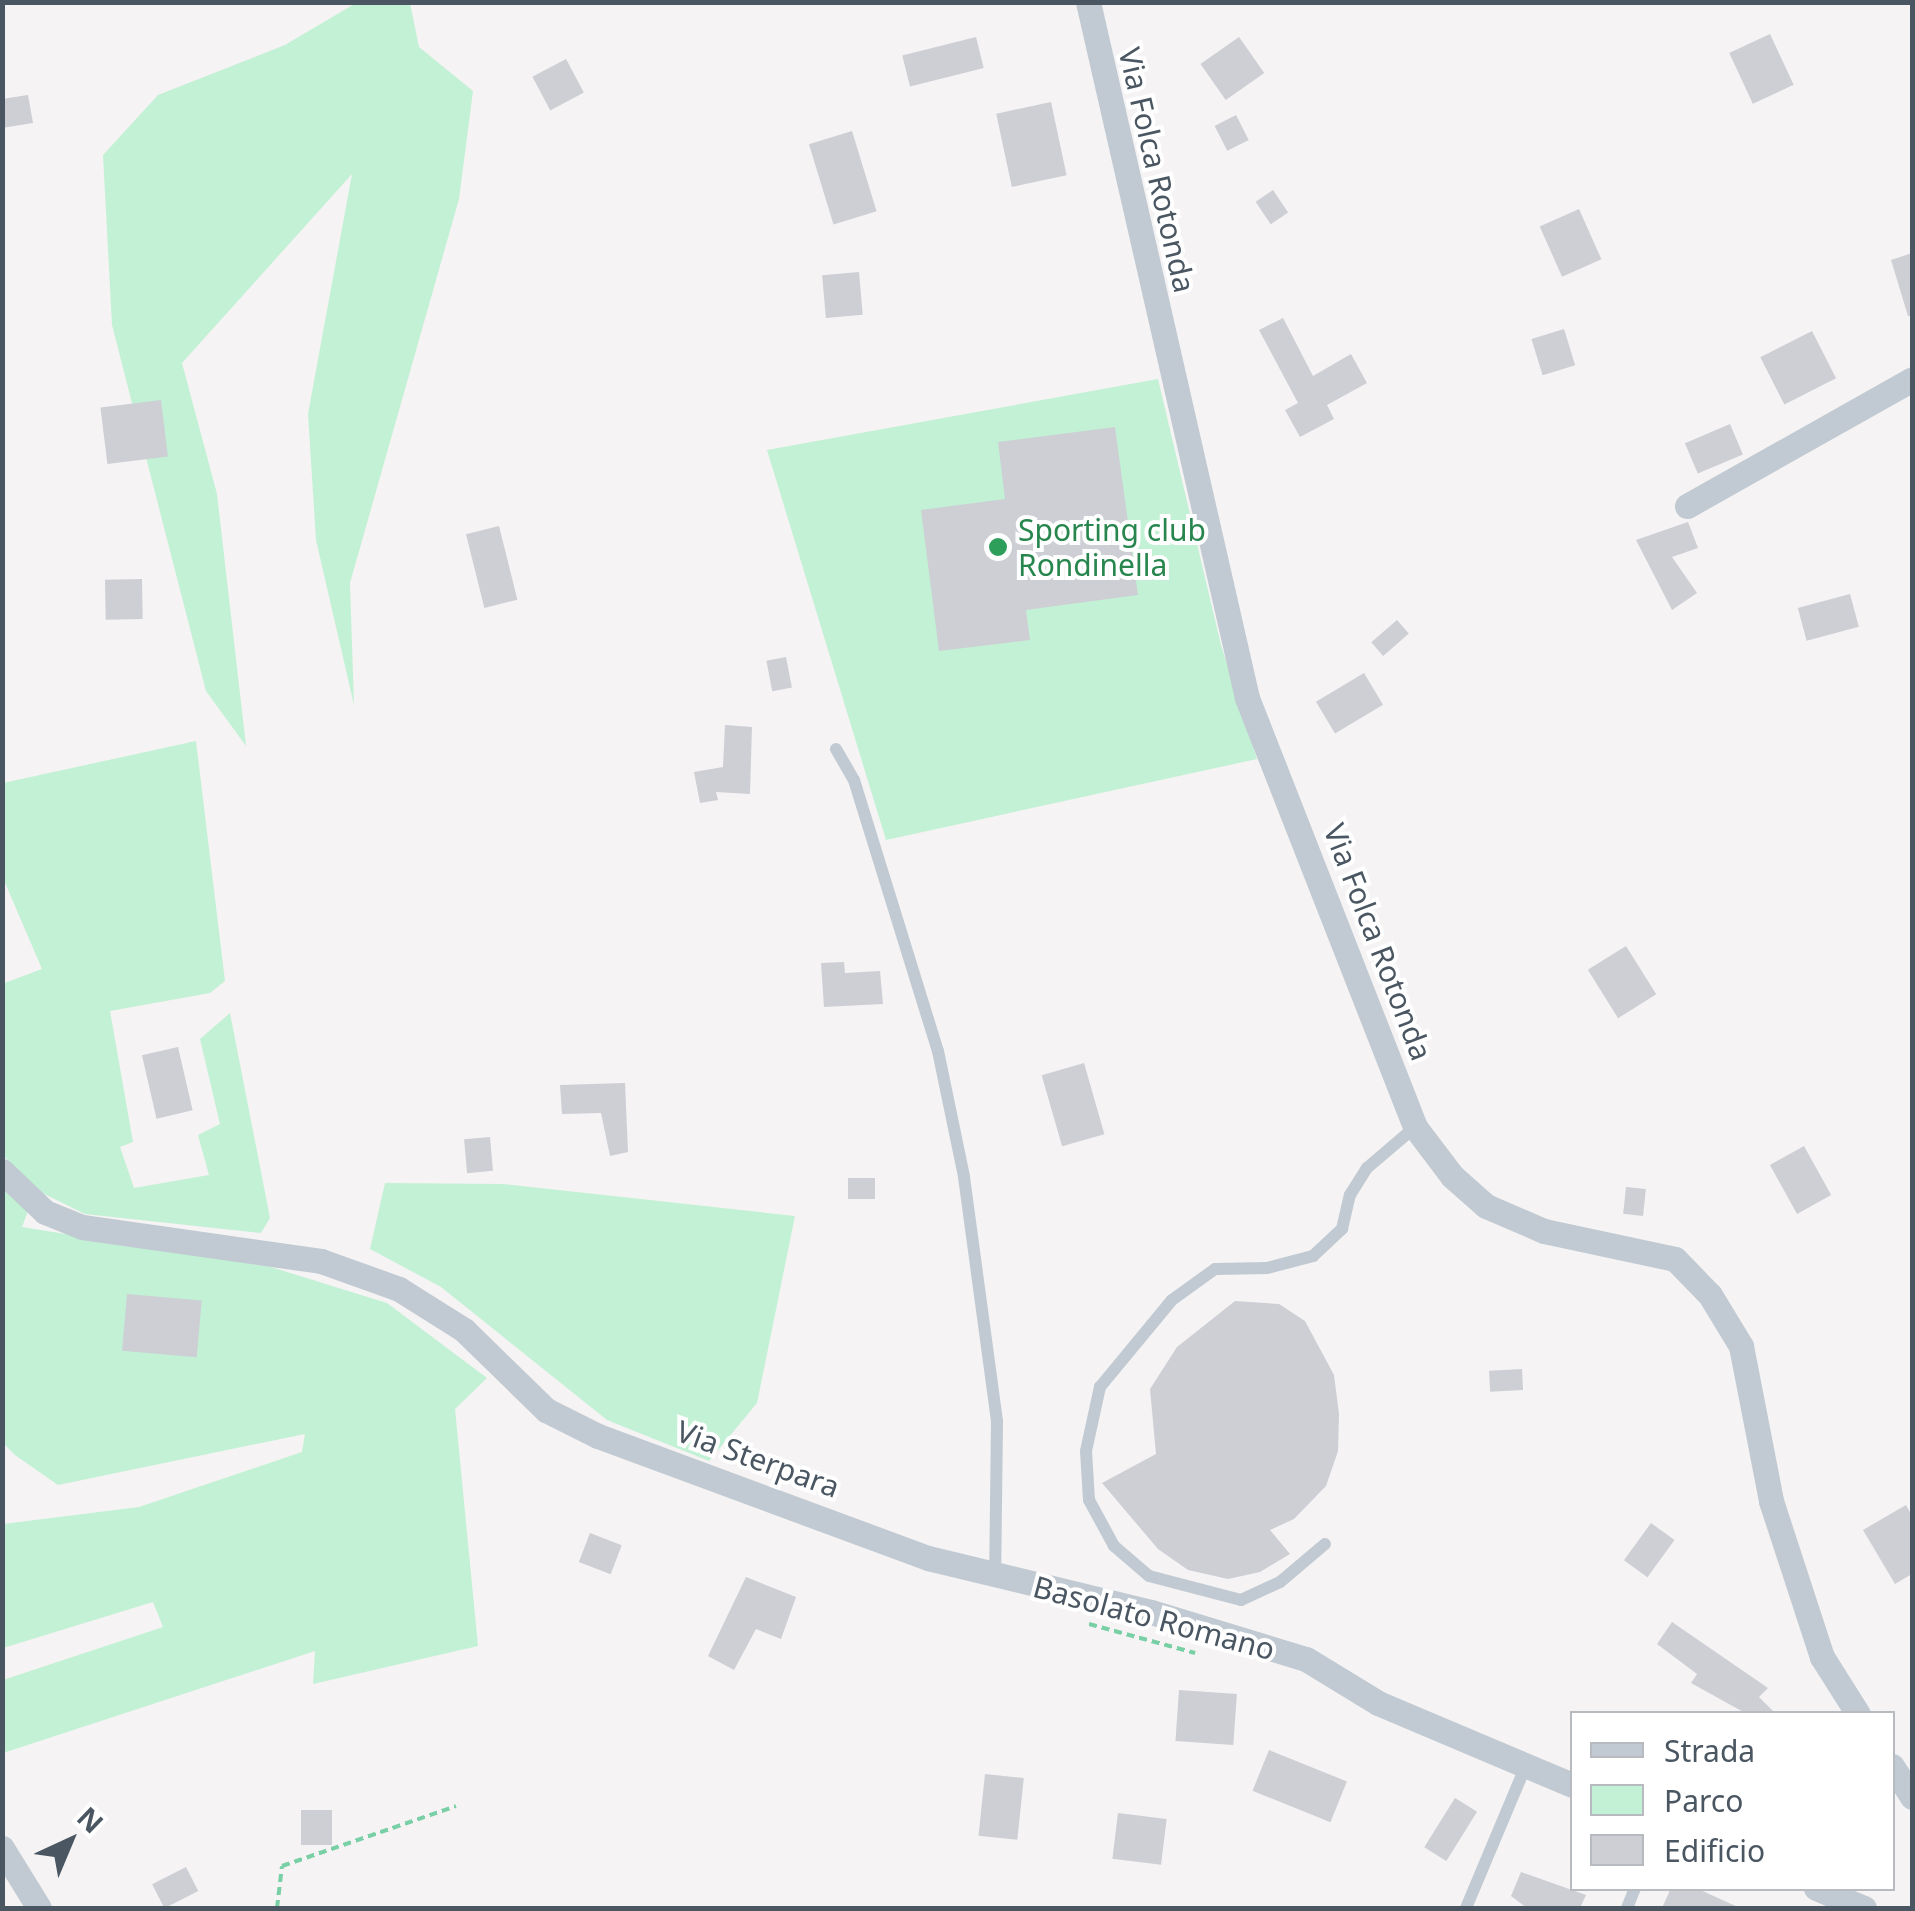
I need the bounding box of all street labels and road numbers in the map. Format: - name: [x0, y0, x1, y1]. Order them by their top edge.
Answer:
- street label: Via Folca Rotonda: [1111, 44, 1203, 296]
- street label: Via Folca Rotonda: [1316, 819, 1440, 1065]
- street label: Via Sterpara: [672, 1413, 844, 1505]
- street label: Basolato Romano: [1029, 1568, 1279, 1668]

